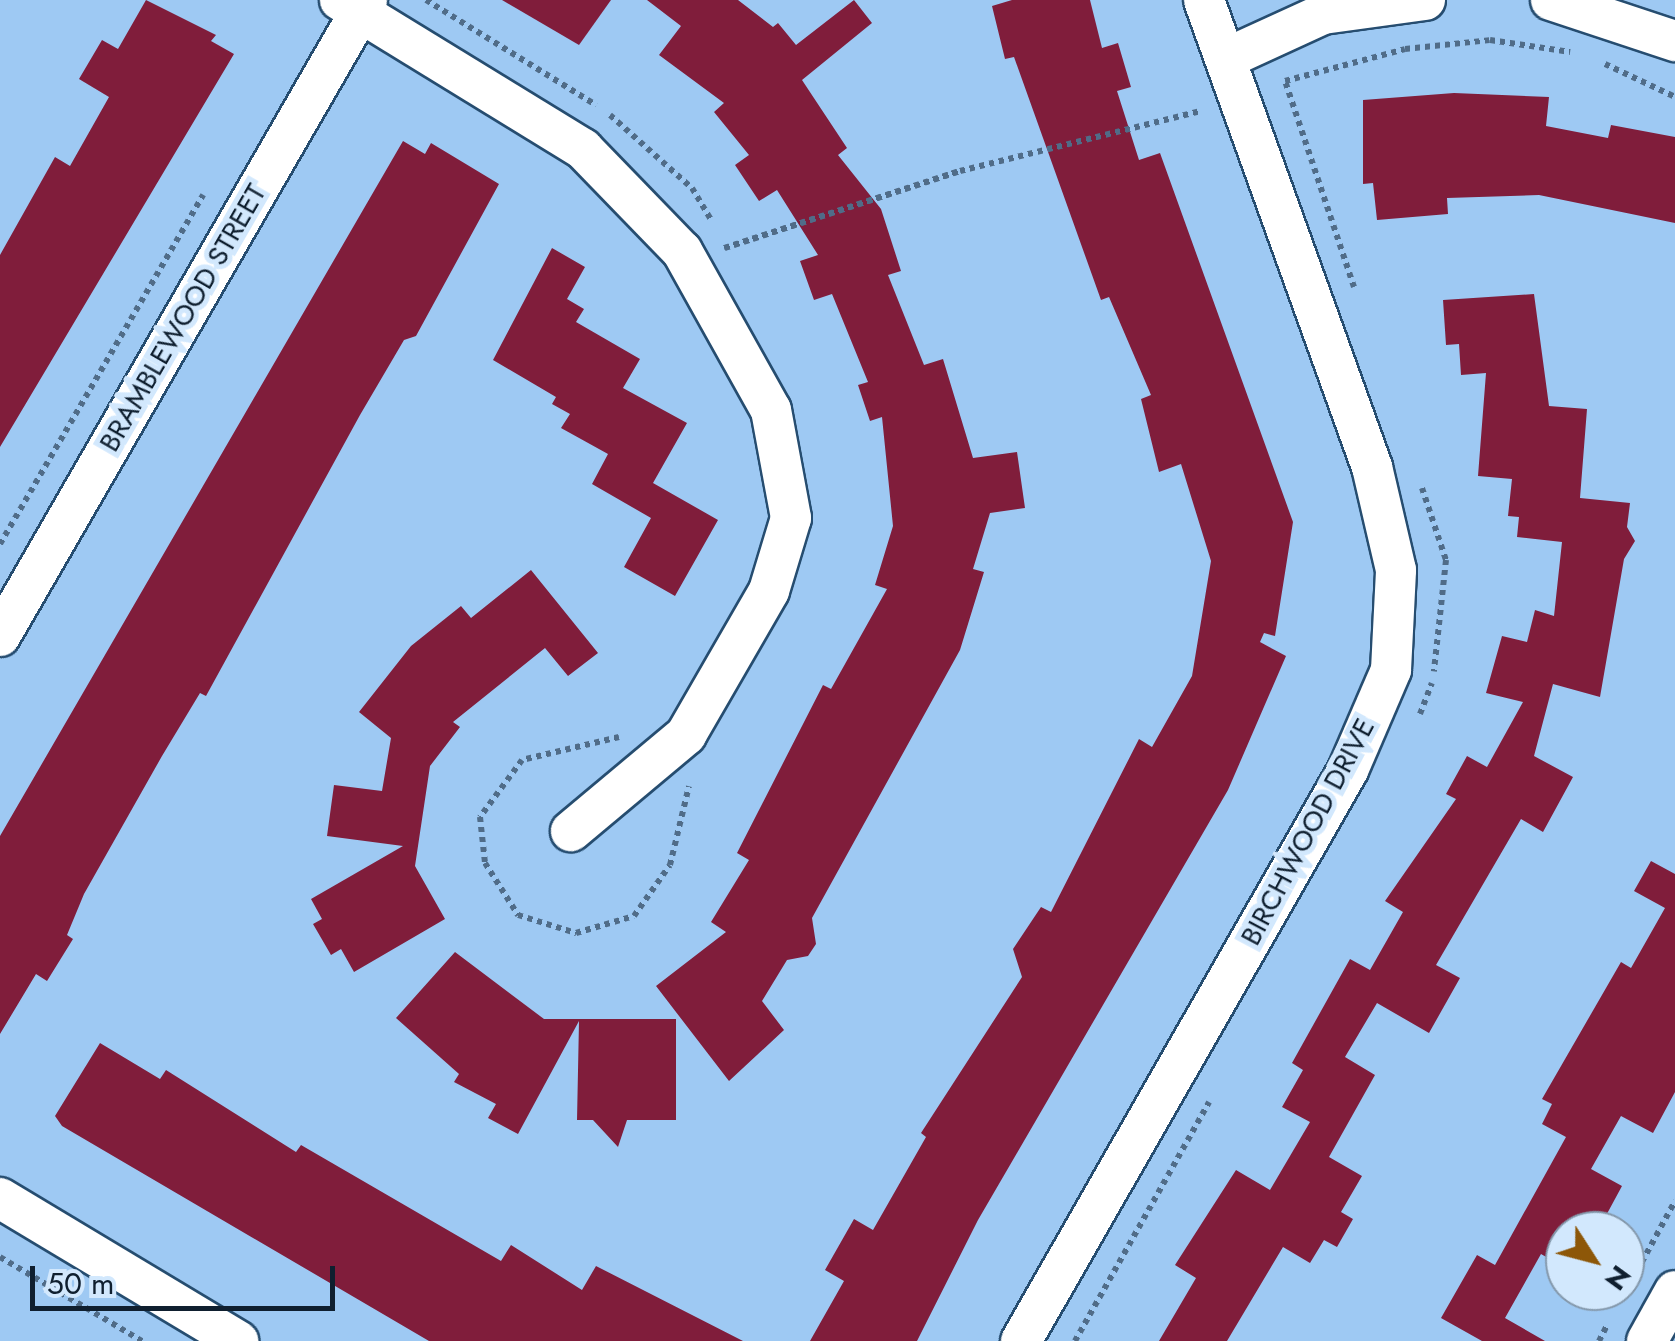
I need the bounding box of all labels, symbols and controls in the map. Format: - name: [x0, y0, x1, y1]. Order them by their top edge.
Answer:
- street label: BRAMBLEWOOD STREET: [93, 178, 273, 458]
- street label: BIRCHWOOD DRIVE: [1234, 713, 1382, 951]
- north arrow: [1545, 1211, 1645, 1311]
- scale bar: [35, 1246, 340, 1308]
- text: N: [1595, 1257, 1641, 1299]
- text: 50 m: [47, 1262, 114, 1305]

